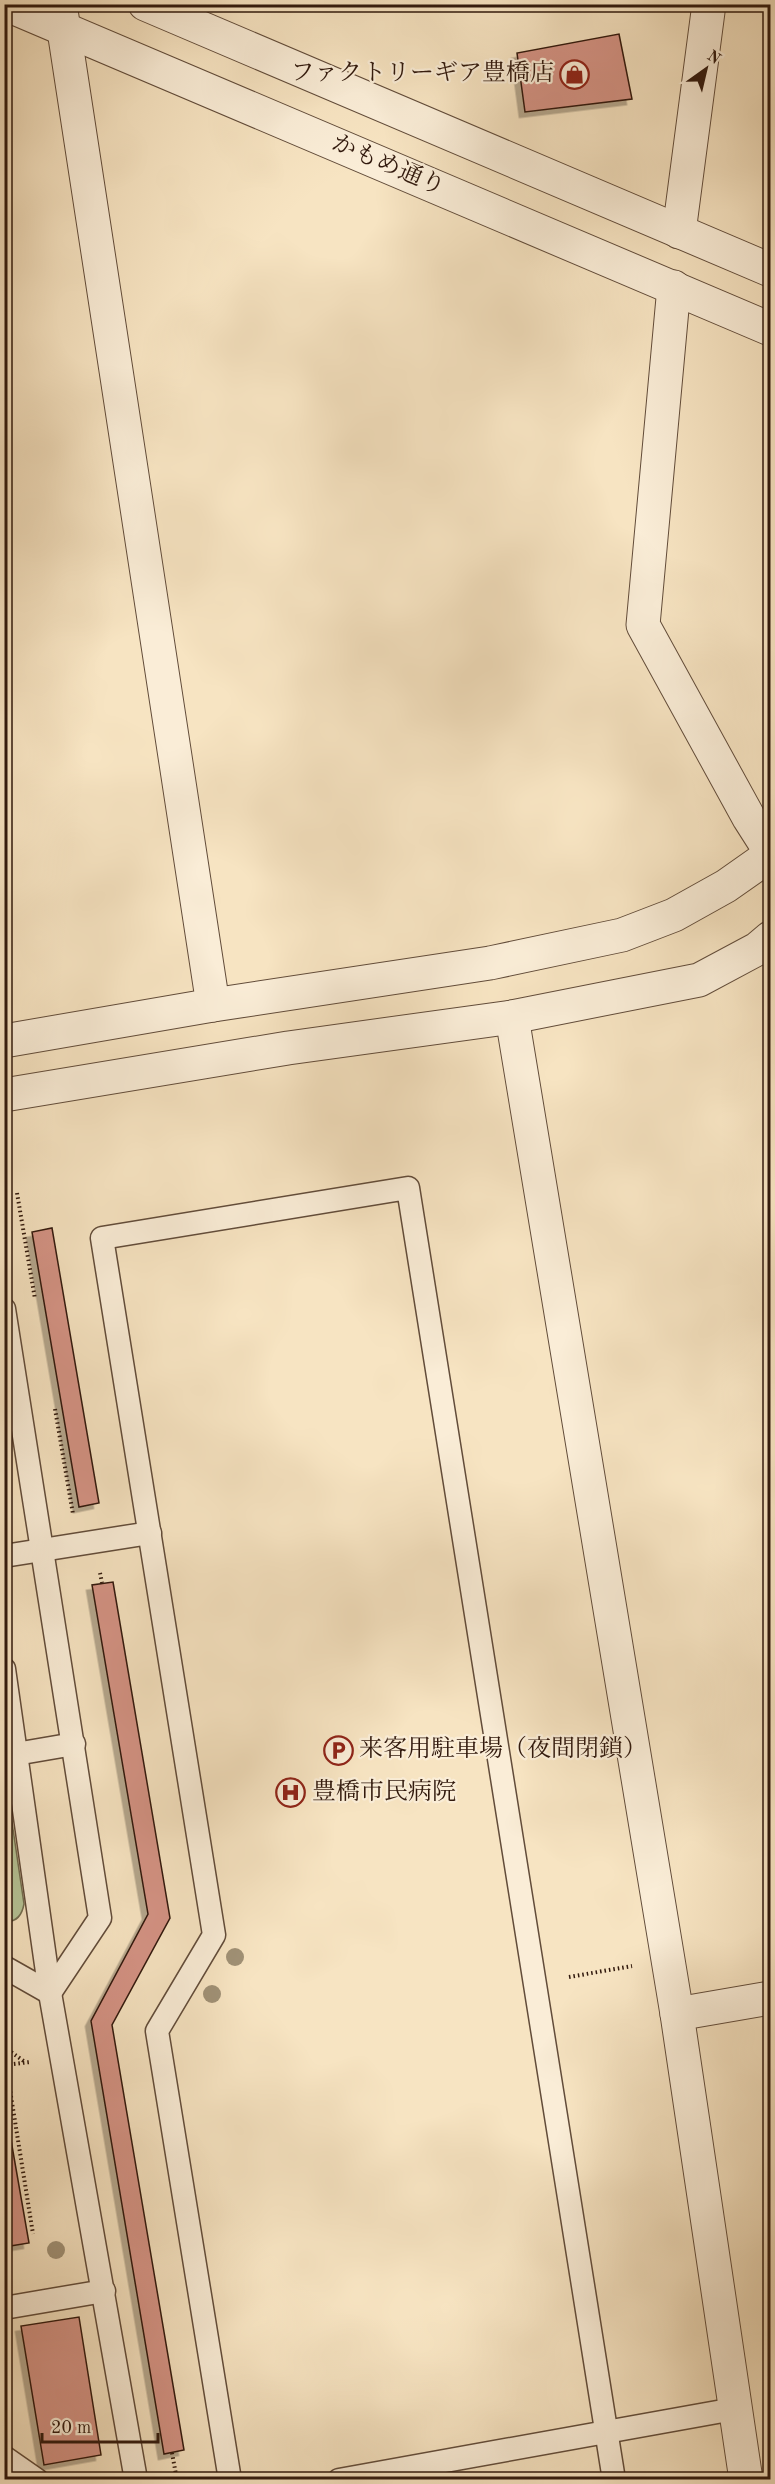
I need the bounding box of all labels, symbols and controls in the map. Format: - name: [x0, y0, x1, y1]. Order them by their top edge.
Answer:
- north arrow: [676, 39, 736, 99]
- text: N: [704, 48, 723, 69]
- shop icon: ファクトリーギア豊橋店: [559, 58, 591, 90]
- place label: ファクトリーギア豊橋店: [290, 59, 554, 86]
- street label: かもめ通り: [328, 130, 449, 200]
- parking icon: 来客用駐車場（夜間閉鎖）: [322, 1734, 354, 1766]
- place label: 来客用駐車場（夜間閉鎖）: [359, 1735, 647, 1762]
- hospital icon: 豊橋市民病院: [275, 1777, 307, 1809]
- place label: 豊橋市民病院: [312, 1778, 456, 1805]
- scale bar: [42, 2406, 158, 2444]
- text: 20 m: [51, 2419, 91, 2437]

